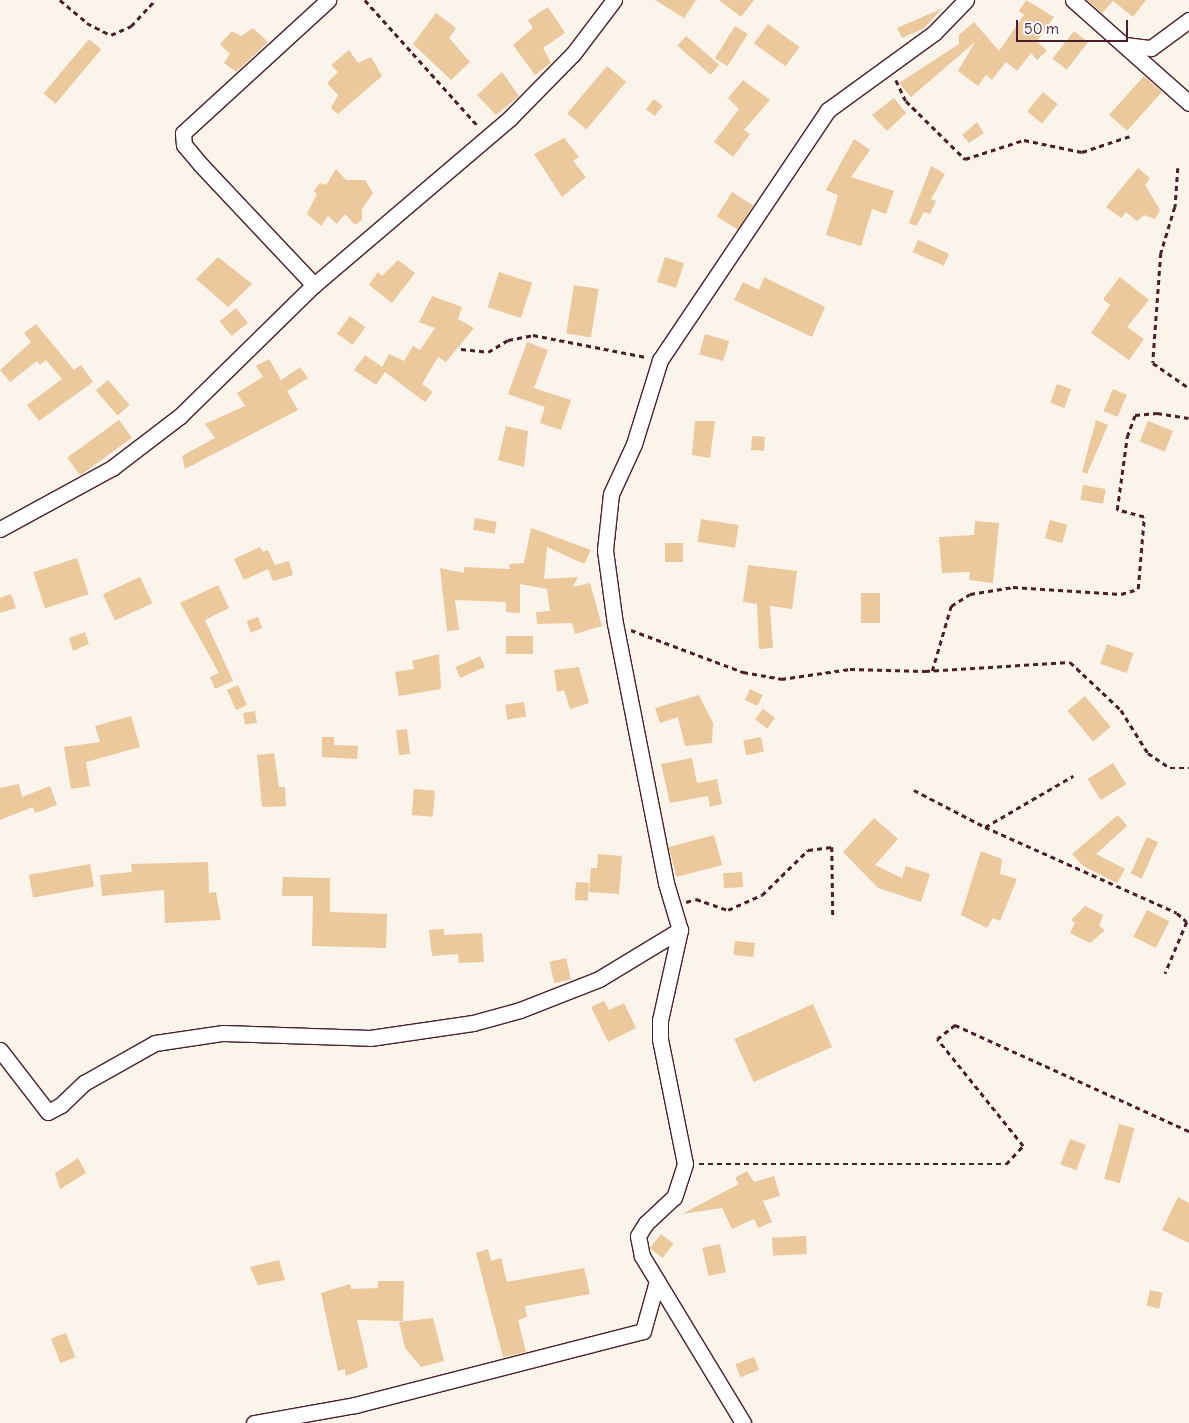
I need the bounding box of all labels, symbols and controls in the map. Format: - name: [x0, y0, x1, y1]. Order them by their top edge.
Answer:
- scale bar: [1019, 10, 1132, 42]
- text: 50 m: [1024, 19, 1059, 38]

